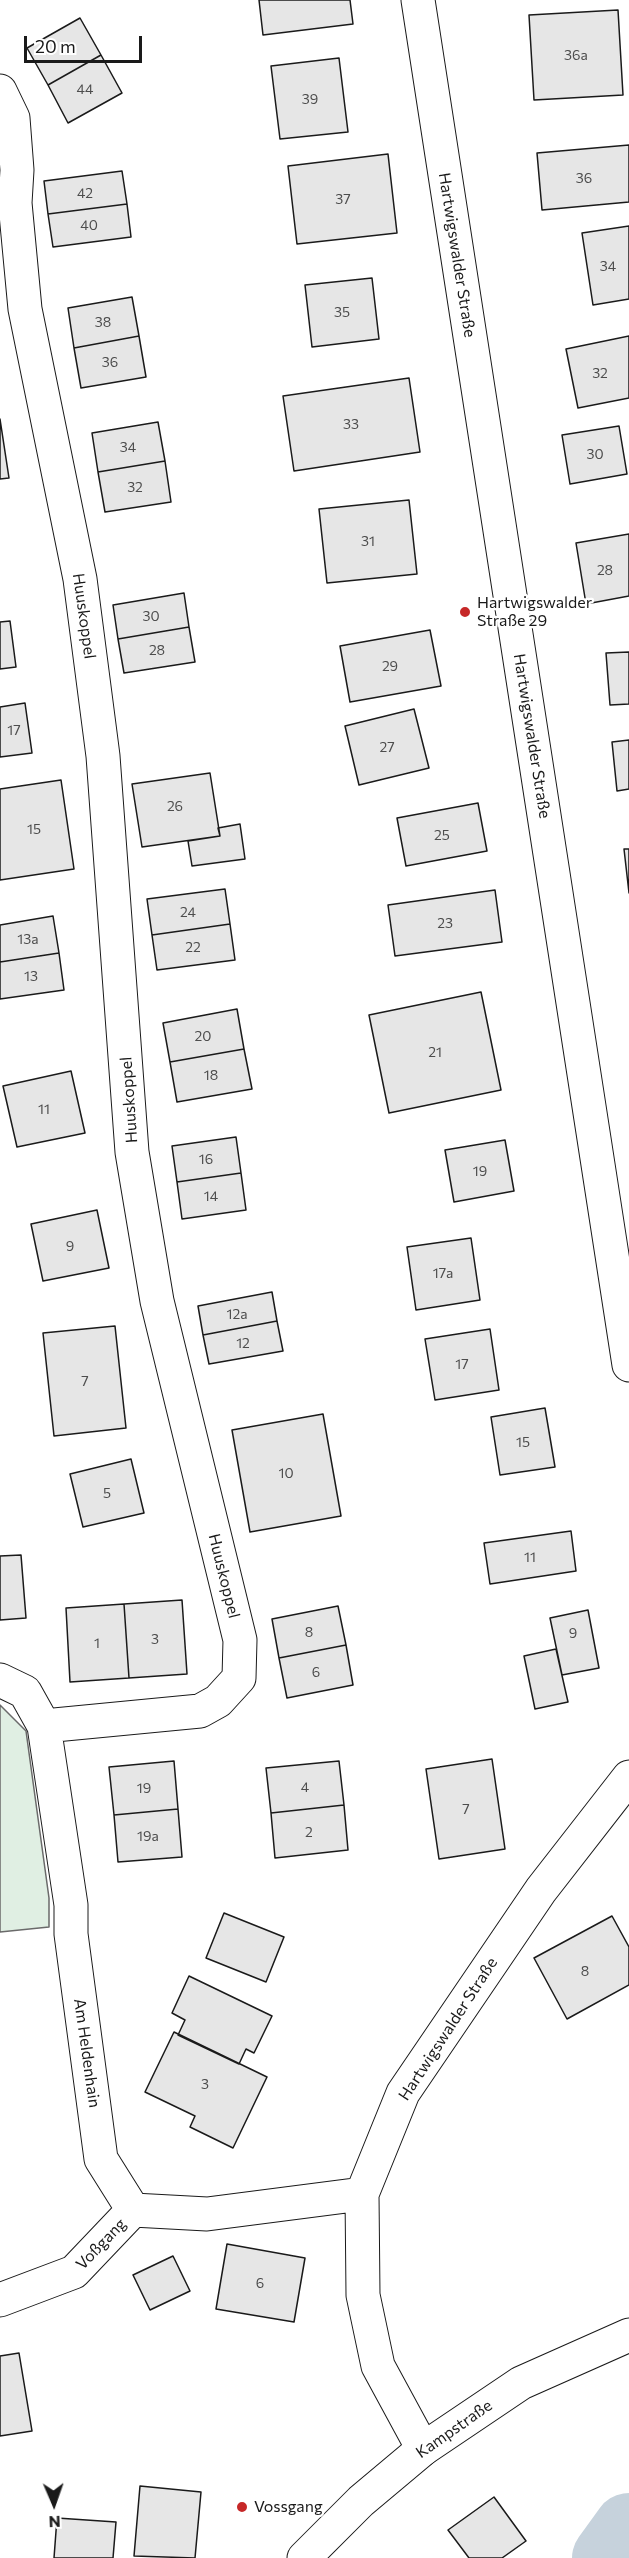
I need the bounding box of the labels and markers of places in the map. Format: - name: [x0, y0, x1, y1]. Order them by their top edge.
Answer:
- place label: Hartwigswalder Straße 29: [477, 593, 592, 631]
- marker: Hartwigswalder Straße 29: [458, 605, 472, 619]
- place label: Vossgang: [254, 2497, 323, 2517]
- marker: Vossgang: [235, 2500, 249, 2514]

